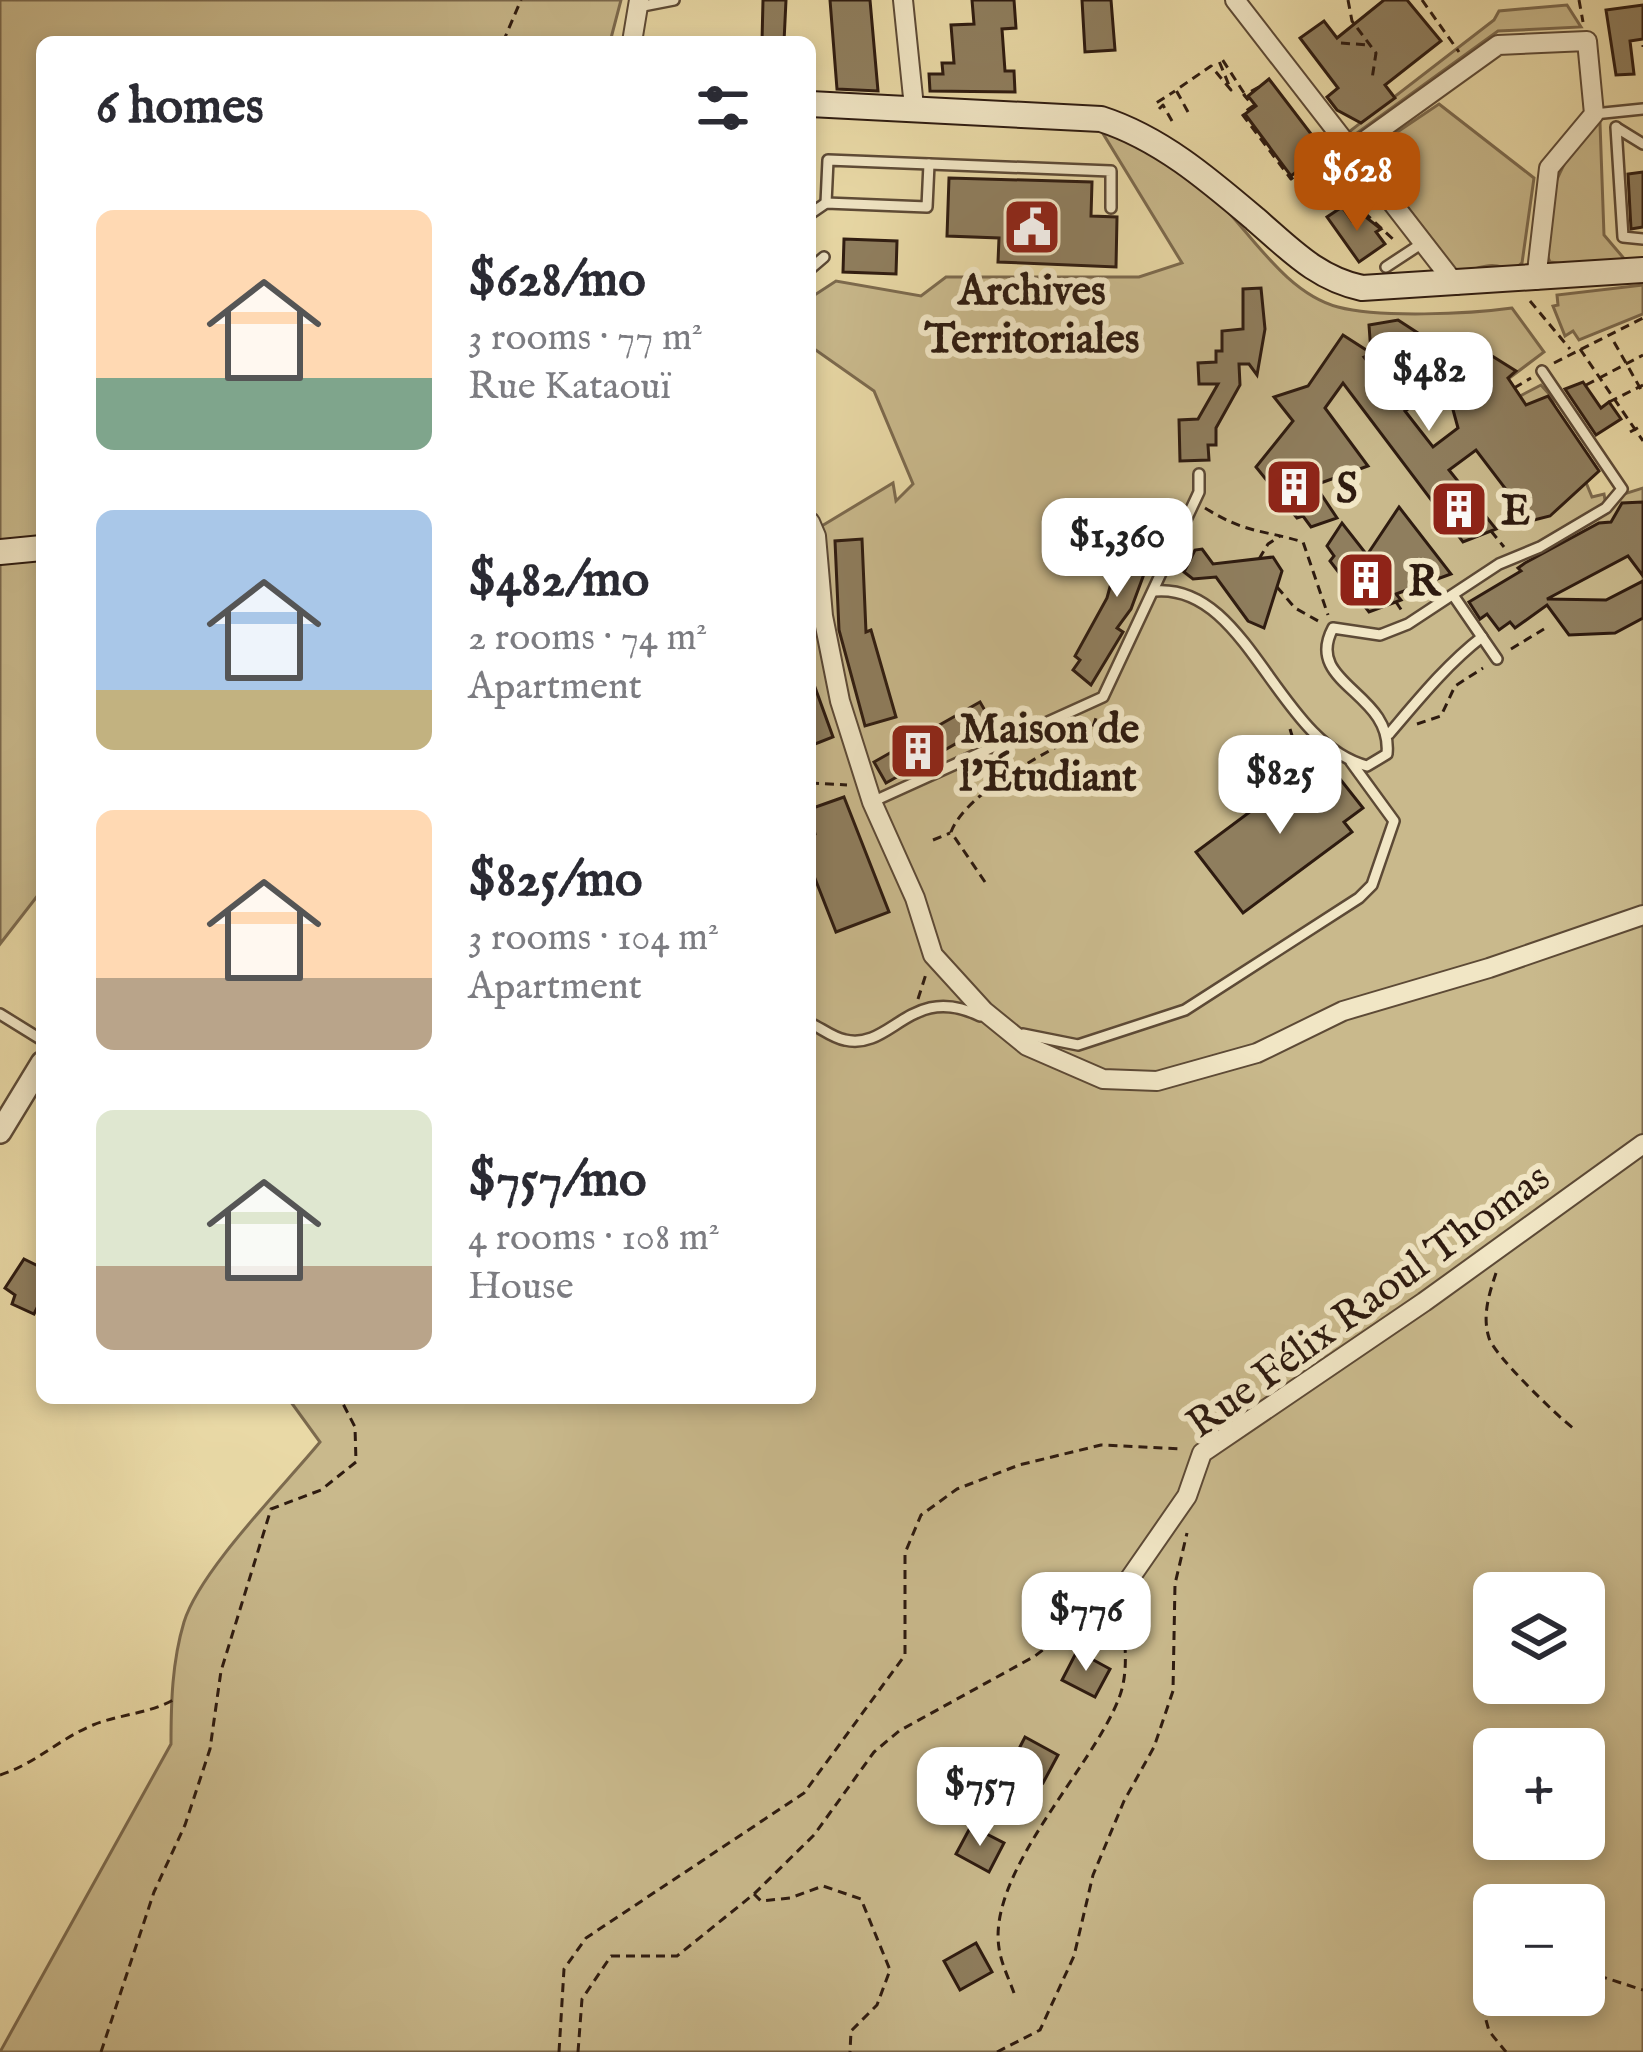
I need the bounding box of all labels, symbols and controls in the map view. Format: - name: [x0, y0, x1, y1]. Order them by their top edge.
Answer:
- icon: filters: [690, 75, 756, 141]
- text: 6 homes: [96, 76, 264, 141]
- pin: $628: [1286, 132, 1428, 234]
- text: $628: [1321, 146, 1393, 195]
- public building icon: Archives Territoriales: [1001, 196, 1063, 258]
- text: $628/mo: [468, 249, 646, 314]
- icon: home: [192, 258, 336, 402]
- place label: Archives Territoriales: [923, 266, 1140, 367]
- text: 3 rooms · 77 m²: [468, 314, 703, 363]
- pin: $482: [1358, 332, 1500, 434]
- text: $482: [1392, 346, 1466, 395]
- text: Rue Kataouï: [468, 363, 671, 412]
- building icon: S: [1263, 456, 1325, 518]
- place label: S: [1336, 464, 1358, 517]
- building icon: E: [1428, 478, 1490, 540]
- place label: E: [1501, 486, 1530, 539]
- pin: $1,360: [1019, 498, 1215, 600]
- text: $1,360: [1069, 512, 1165, 561]
- text: $482/mo: [468, 549, 649, 614]
- building icon: R: [1335, 549, 1397, 611]
- place label: R: [1408, 557, 1442, 610]
- icon: home: [192, 558, 336, 702]
- text: 2 rooms · 74 m²: [468, 614, 707, 663]
- text: Apartment: [468, 663, 642, 712]
- place label: Maison de l'Étudiant: [959, 704, 1139, 805]
- building icon: Maison de l'Étudiant: [887, 720, 949, 782]
- pin: $825: [1209, 735, 1351, 837]
- text: $825: [1245, 749, 1315, 798]
- text: $825/mo: [468, 849, 643, 914]
- icon: home: [192, 858, 336, 1002]
- text: 3 rooms · 104 m²: [468, 914, 719, 963]
- text: Apartment: [468, 963, 642, 1012]
- text: $757/mo: [468, 1149, 647, 1214]
- street label: Rue Félix Raoul Thomas: [1177, 1152, 1561, 1451]
- icon: home: [192, 1158, 336, 1302]
- text: 4 rooms · 108 m²: [468, 1214, 720, 1263]
- text: House: [468, 1263, 574, 1312]
- pin: $776: [1015, 1572, 1157, 1674]
- map controls: [1473, 1572, 1605, 2016]
- button: layers: [1473, 1572, 1605, 1704]
- text: $776: [1049, 1586, 1123, 1635]
- button: +: [1473, 1728, 1605, 1860]
- pin: $757: [909, 1747, 1051, 1849]
- text: $757: [944, 1761, 1016, 1810]
- button: −: [1473, 1884, 1605, 2016]

